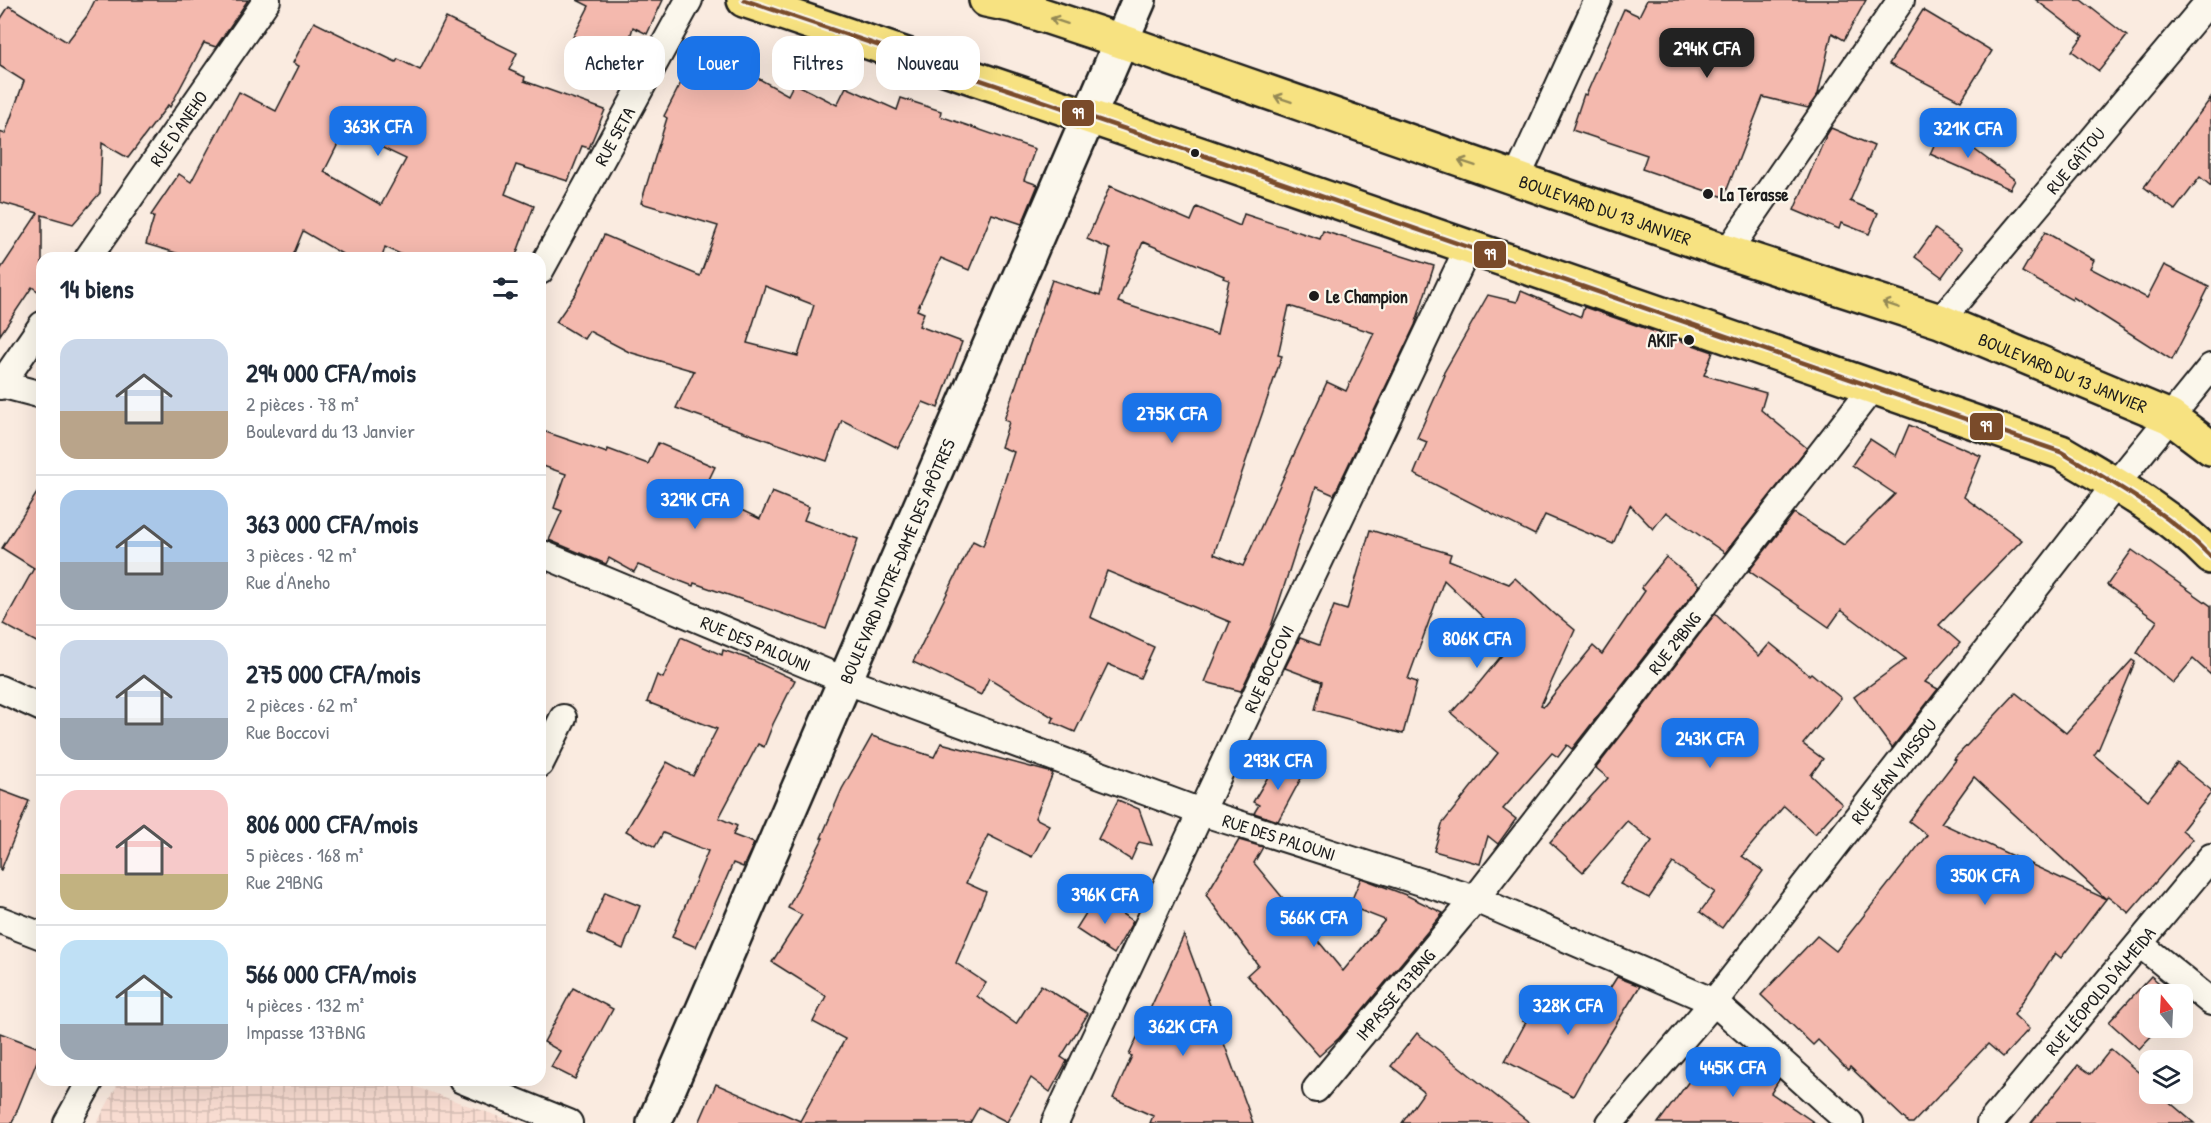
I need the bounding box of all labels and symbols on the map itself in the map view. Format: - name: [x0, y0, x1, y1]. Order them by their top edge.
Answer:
- one-way arrow: [1050, 15, 1069, 26]
- pin: 294K CFA: [1645, 28, 1769, 79]
- street label: RUE D'ANEHO: [143, 86, 213, 171]
- one-way arrow: [1274, 92, 1293, 103]
- line badge: 99: [1061, 99, 1095, 127]
- street label: RUE SETA: [588, 102, 641, 170]
- text: 99: [1072, 102, 1084, 124]
- pin: 363K CFA: [316, 106, 440, 157]
- pin: 321K CFA: [1906, 108, 2030, 159]
- street label: RUE GAÏTOU: [2040, 121, 2111, 199]
- unlabelled marker: [1189, 147, 1201, 159]
- one-way arrow: [1458, 156, 1477, 167]
- street label: BOULEVARD DU 13 JANVIER: [1516, 168, 1695, 251]
- place label: La Terasse: [1720, 182, 1789, 207]
- marker: La Terasse: [1701, 187, 1715, 201]
- line badge: 99: [1473, 240, 1507, 269]
- text: 99: [1484, 243, 1496, 265]
- place label: Le Champion: [1326, 284, 1408, 310]
- marker: Le Champion: [1307, 289, 1321, 303]
- one-way arrow: [1882, 299, 1901, 310]
- street label: BOULEVARD DU 13 JANVIER: [1975, 326, 2151, 419]
- place label: AKIF: [1648, 328, 1678, 353]
- marker: AKIF: [1682, 333, 1696, 347]
- pin: 275K CFA: [1110, 393, 1234, 444]
- line badge: 99: [1969, 412, 2004, 441]
- text: 99: [1980, 415, 1992, 437]
- street label: BOULEVARD NOTRE-DAME DES APÔTRES: [833, 435, 961, 688]
- pin: 329K CFA: [633, 479, 757, 530]
- street label: RUE 29BNG: [1642, 606, 1706, 679]
- street label: RUE DES PALOUNI: [697, 609, 815, 677]
- pin: 806K CFA: [1415, 618, 1539, 669]
- street label: RUE BOCCOVI: [1237, 621, 1300, 716]
- street label: RUE JEAN VAISSOU: [1845, 713, 1942, 829]
- pin: 243K CFA: [1648, 718, 1772, 769]
- pin: 293K CFA: [1216, 740, 1340, 791]
- street label: RUE DES PALOUNI: [1220, 807, 1339, 866]
- pin: 350K CFA: [1923, 855, 2047, 906]
- pin: 396K CFA: [1043, 874, 1167, 925]
- pin: 566K CFA: [1252, 897, 1376, 948]
- street label: RUE LÉOPOLD D'ALMEIDA: [2039, 921, 2161, 1060]
- street label: IMPASSE 137BNG: [1349, 943, 1441, 1046]
- north arrow: [2139, 984, 2193, 1038]
- pin: 328K CFA: [1506, 985, 1630, 1036]
- pin: 362K CFA: [1121, 1006, 1245, 1057]
- pin: 445K CFA: [1671, 1047, 1795, 1098]

